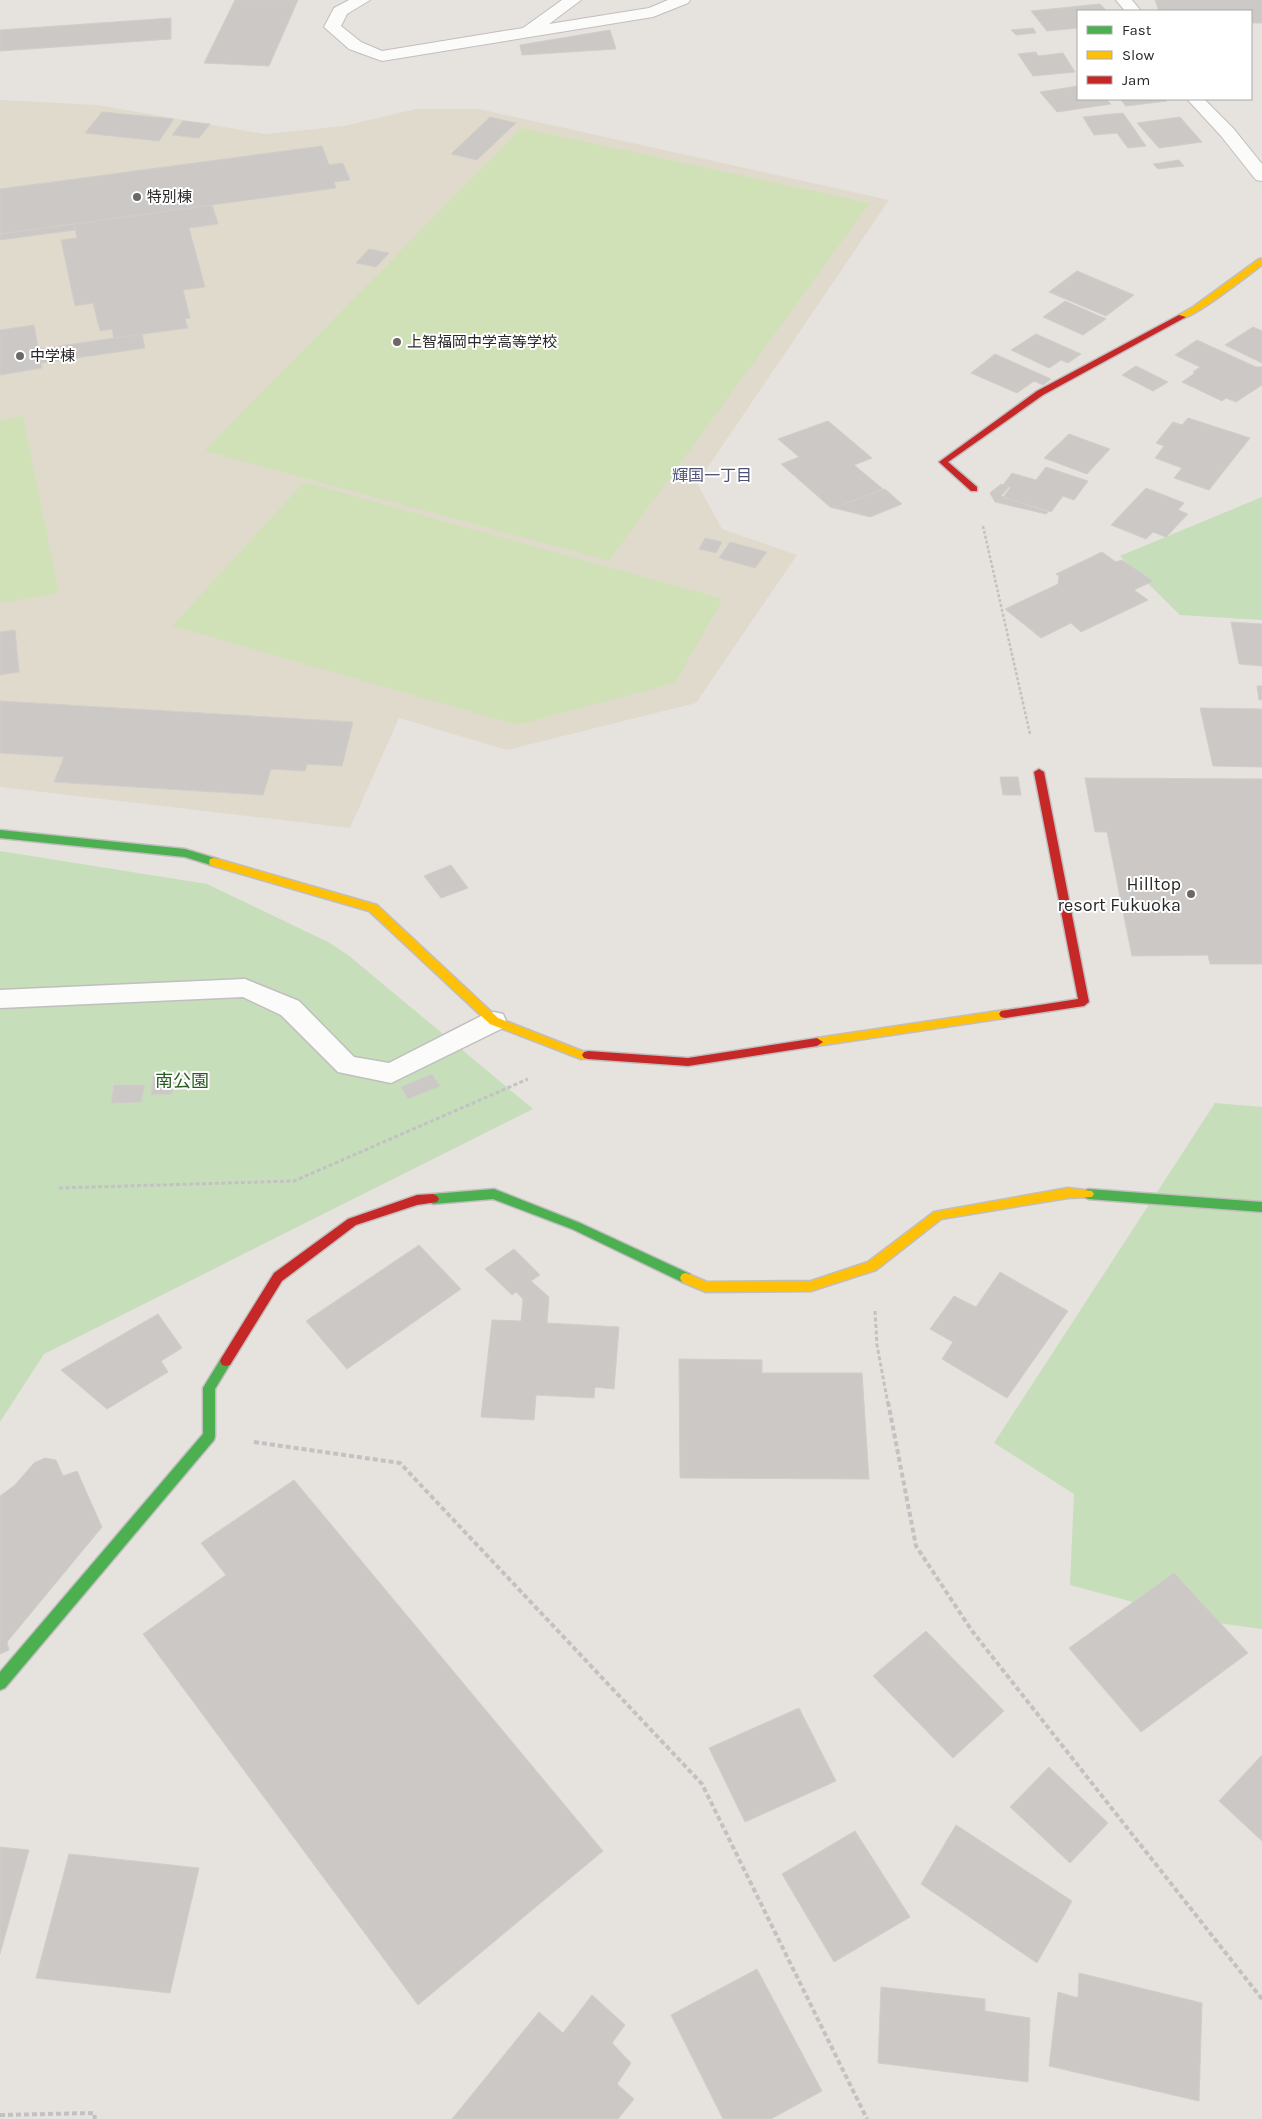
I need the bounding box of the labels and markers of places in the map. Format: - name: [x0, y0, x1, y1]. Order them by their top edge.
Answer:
- place label: 特別棟: [147, 188, 192, 206]
- marker: 特別棟: [131, 191, 143, 203]
- place label: 上智福岡中学高等学校: [407, 333, 557, 351]
- marker: 上智福岡中学高等学校: [391, 336, 403, 348]
- place label: 中学棟: [30, 347, 75, 365]
- marker: 中学棟: [14, 350, 26, 362]
- place label: Hilltop resort Fukuoka: [1058, 873, 1181, 916]
- marker: Hilltop resort Fukuoka: [1185, 888, 1197, 900]

